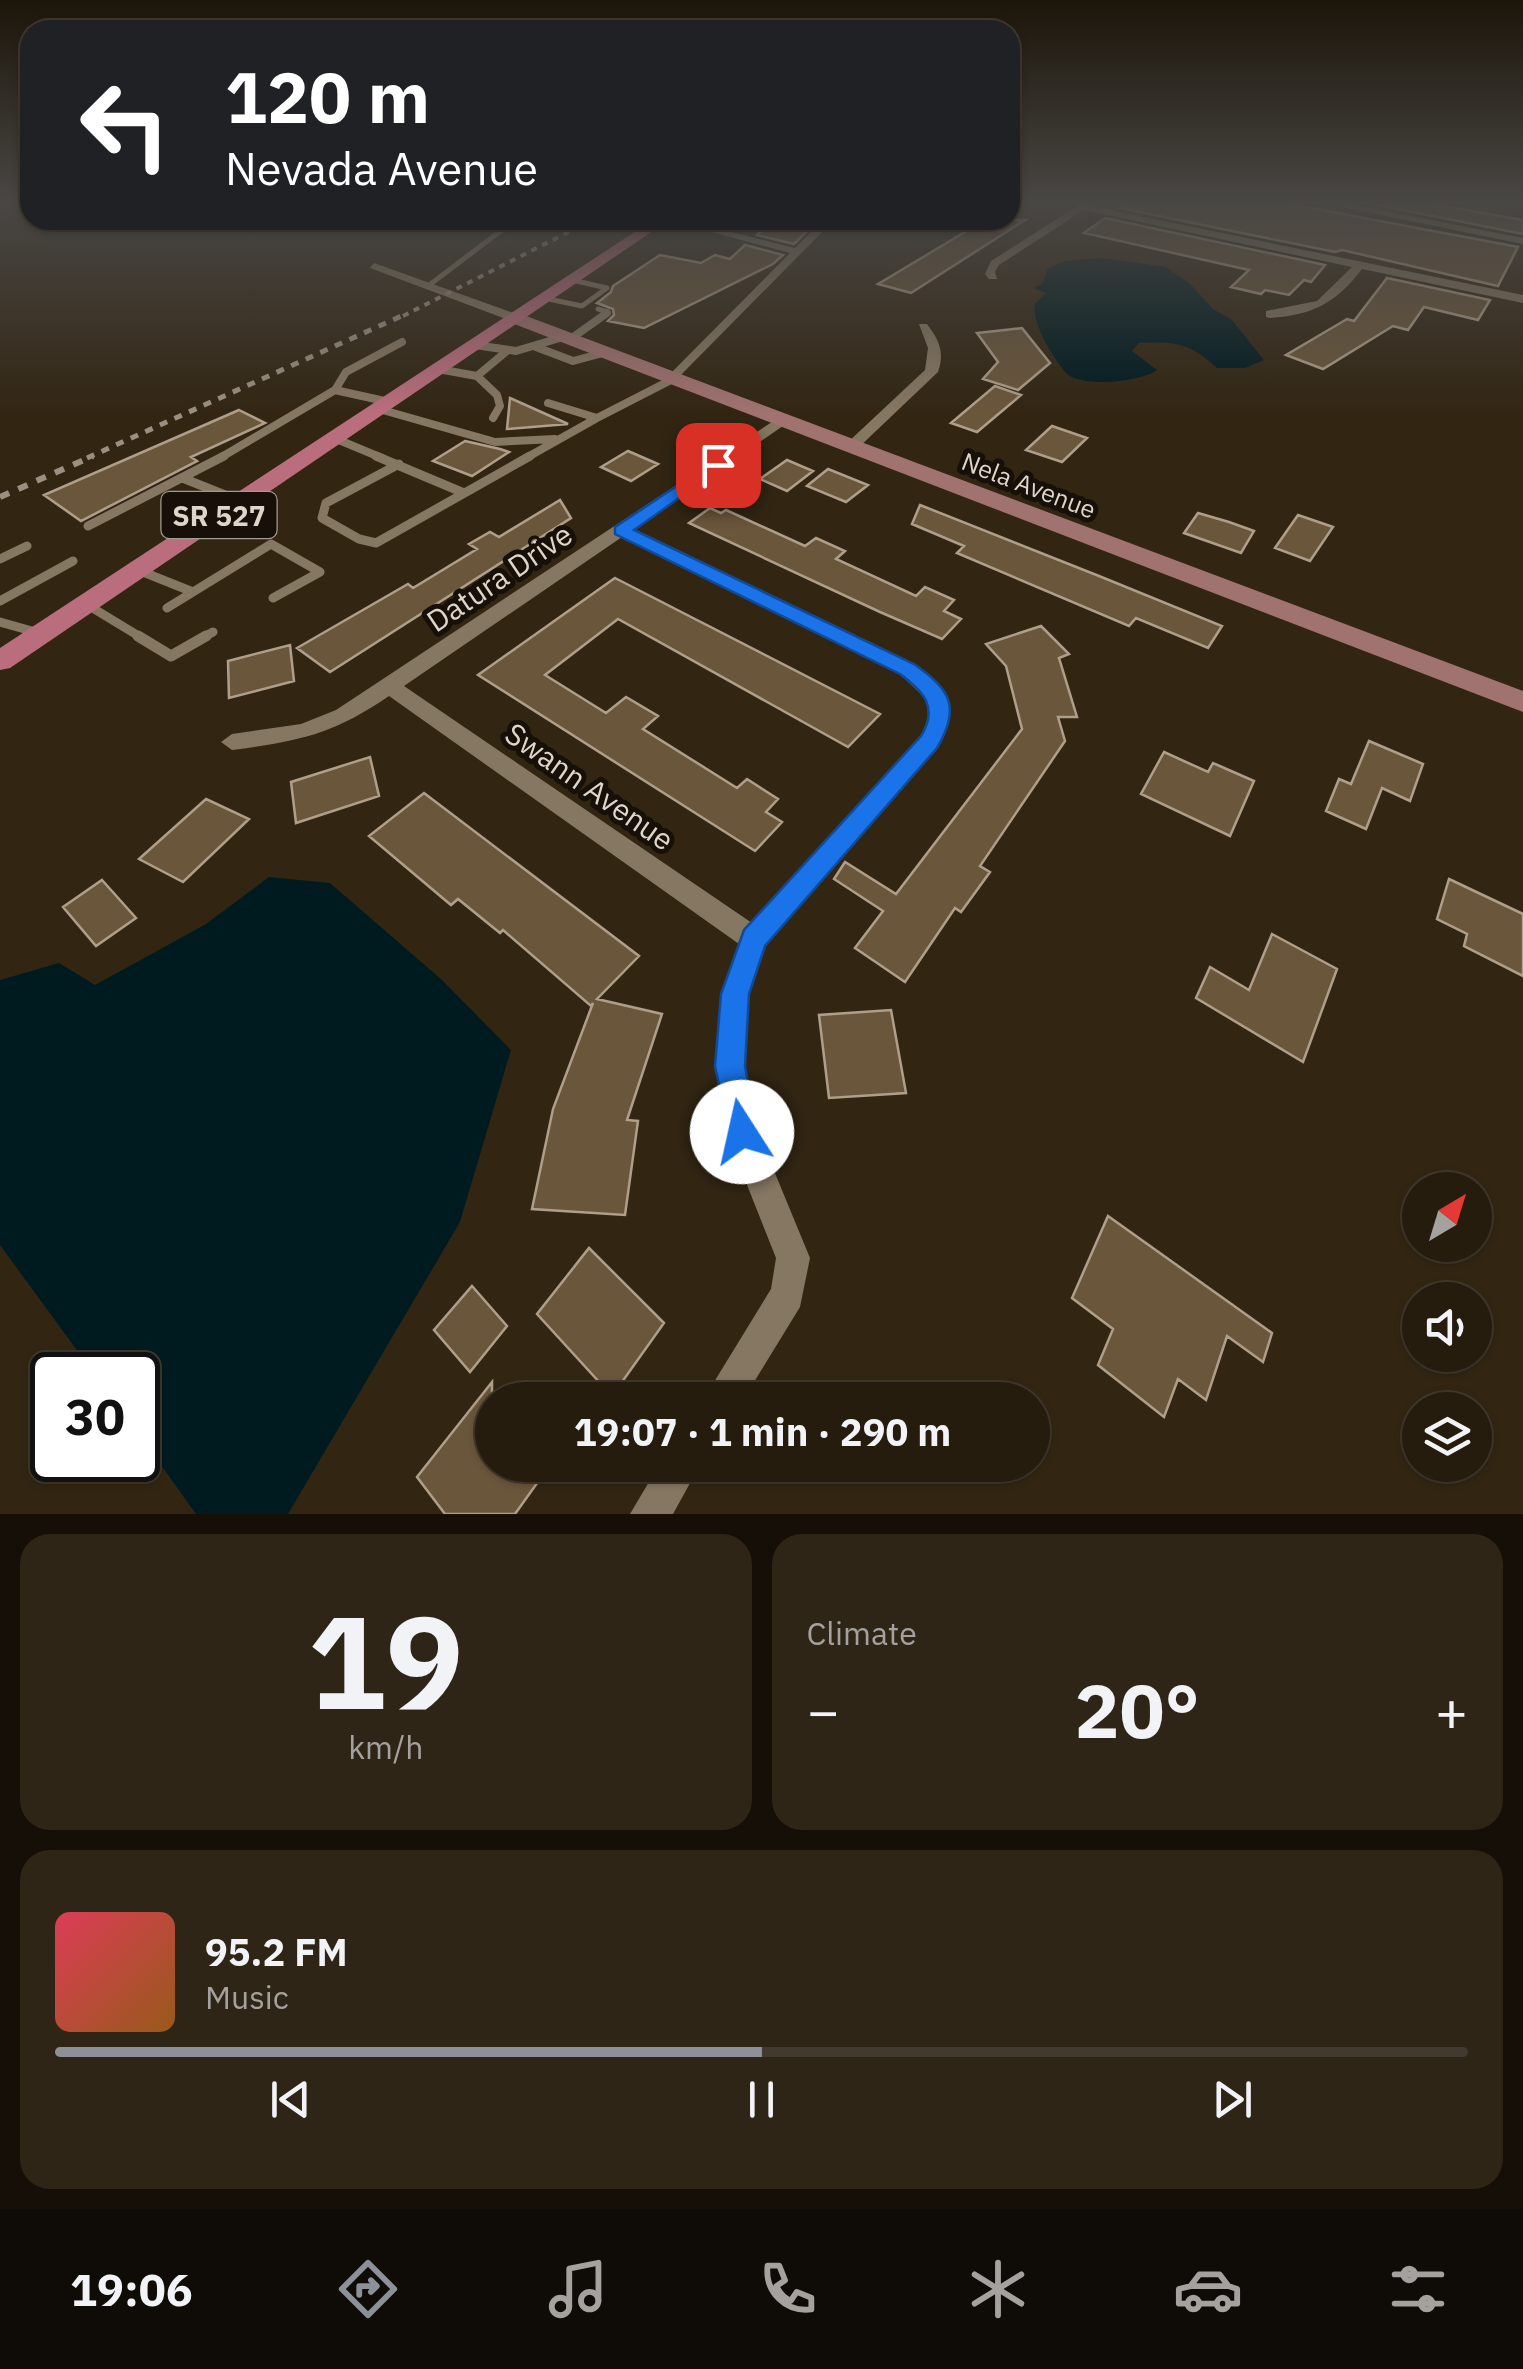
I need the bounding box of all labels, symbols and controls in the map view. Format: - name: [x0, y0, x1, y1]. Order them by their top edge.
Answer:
- text: 120 m: [225, 51, 430, 142]
- icon: left: [60, 60, 190, 190]
- text: Nevada Avenue: [225, 139, 538, 197]
- pin: [676, 423, 761, 508]
- icon: arrive: [691, 438, 746, 493]
- street label: Nela Avenue: [957, 444, 1101, 526]
- road number: SR 527: [162, 492, 276, 538]
- street label: Datura Drive: [419, 514, 579, 640]
- street label: Swann Avenue: [498, 713, 682, 859]
- position arrow: [690, 1080, 794, 1184]
- north arrow: [1402, 1172, 1492, 1262]
- map controls: [1402, 1172, 1492, 1482]
- button: sound: [1402, 1282, 1492, 1372]
- speed limit sign: 30: [30, 1352, 160, 1482]
- button: layers: [1402, 1392, 1492, 1482]
- text: 19:07 · 1 min · 290 m: [574, 1407, 951, 1456]
- text: 19: [308, 1576, 464, 1745]
- text: Climate: [807, 1612, 917, 1654]
- text: 20°: [1075, 1661, 1200, 1759]
- text: −: [807, 1675, 840, 1746]
- text: +: [1435, 1675, 1468, 1746]
- text: km/h: [348, 1726, 423, 1768]
- text: 95.2 FM: [205, 1927, 348, 1976]
- text: Music: [205, 1976, 289, 2018]
- icon: previous: [263, 2072, 318, 2127]
- icon: pause: [734, 2072, 789, 2127]
- icon: next: [1205, 2072, 1260, 2127]
- icon: directions: [333, 2254, 403, 2324]
- icon: music: [543, 2254, 613, 2324]
- icon: phone: [753, 2254, 823, 2324]
- icon: climate: [963, 2254, 1033, 2324]
- icon: car: [1173, 2254, 1243, 2324]
- icon: filters: [1383, 2254, 1453, 2324]
- text: 19:06: [70, 2260, 193, 2318]

